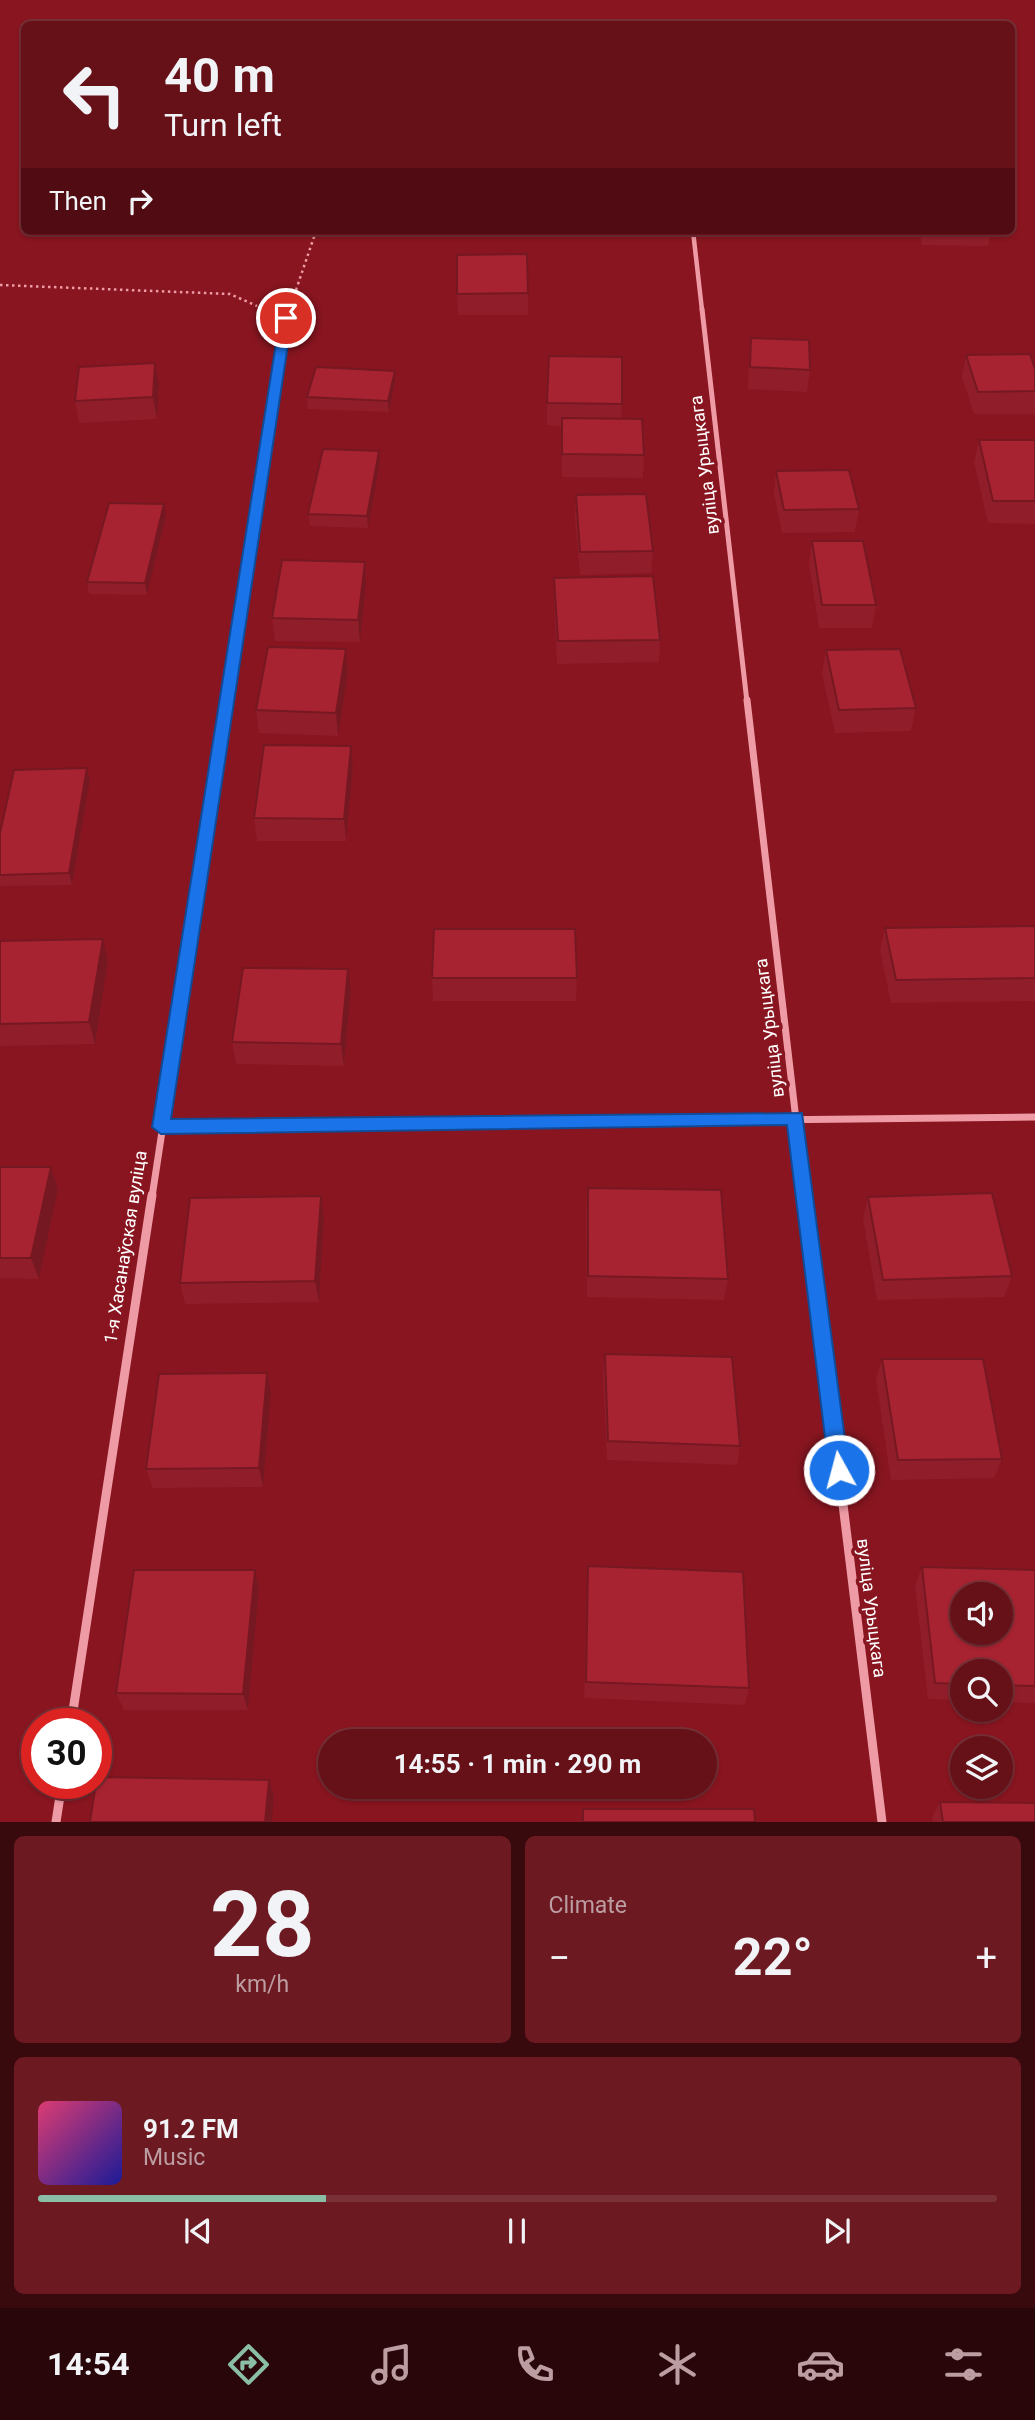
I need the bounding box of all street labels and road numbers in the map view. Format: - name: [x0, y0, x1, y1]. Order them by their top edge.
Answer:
- street label: вуліца Урыцкага: [685, 394, 723, 536]
- street label: вуліца Урыцкага: [750, 957, 788, 1099]
- street label: 1-я Хасанаўская вуліца: [99, 1149, 151, 1345]
- street label: вуліца Урыцкага: [853, 1537, 891, 1679]

